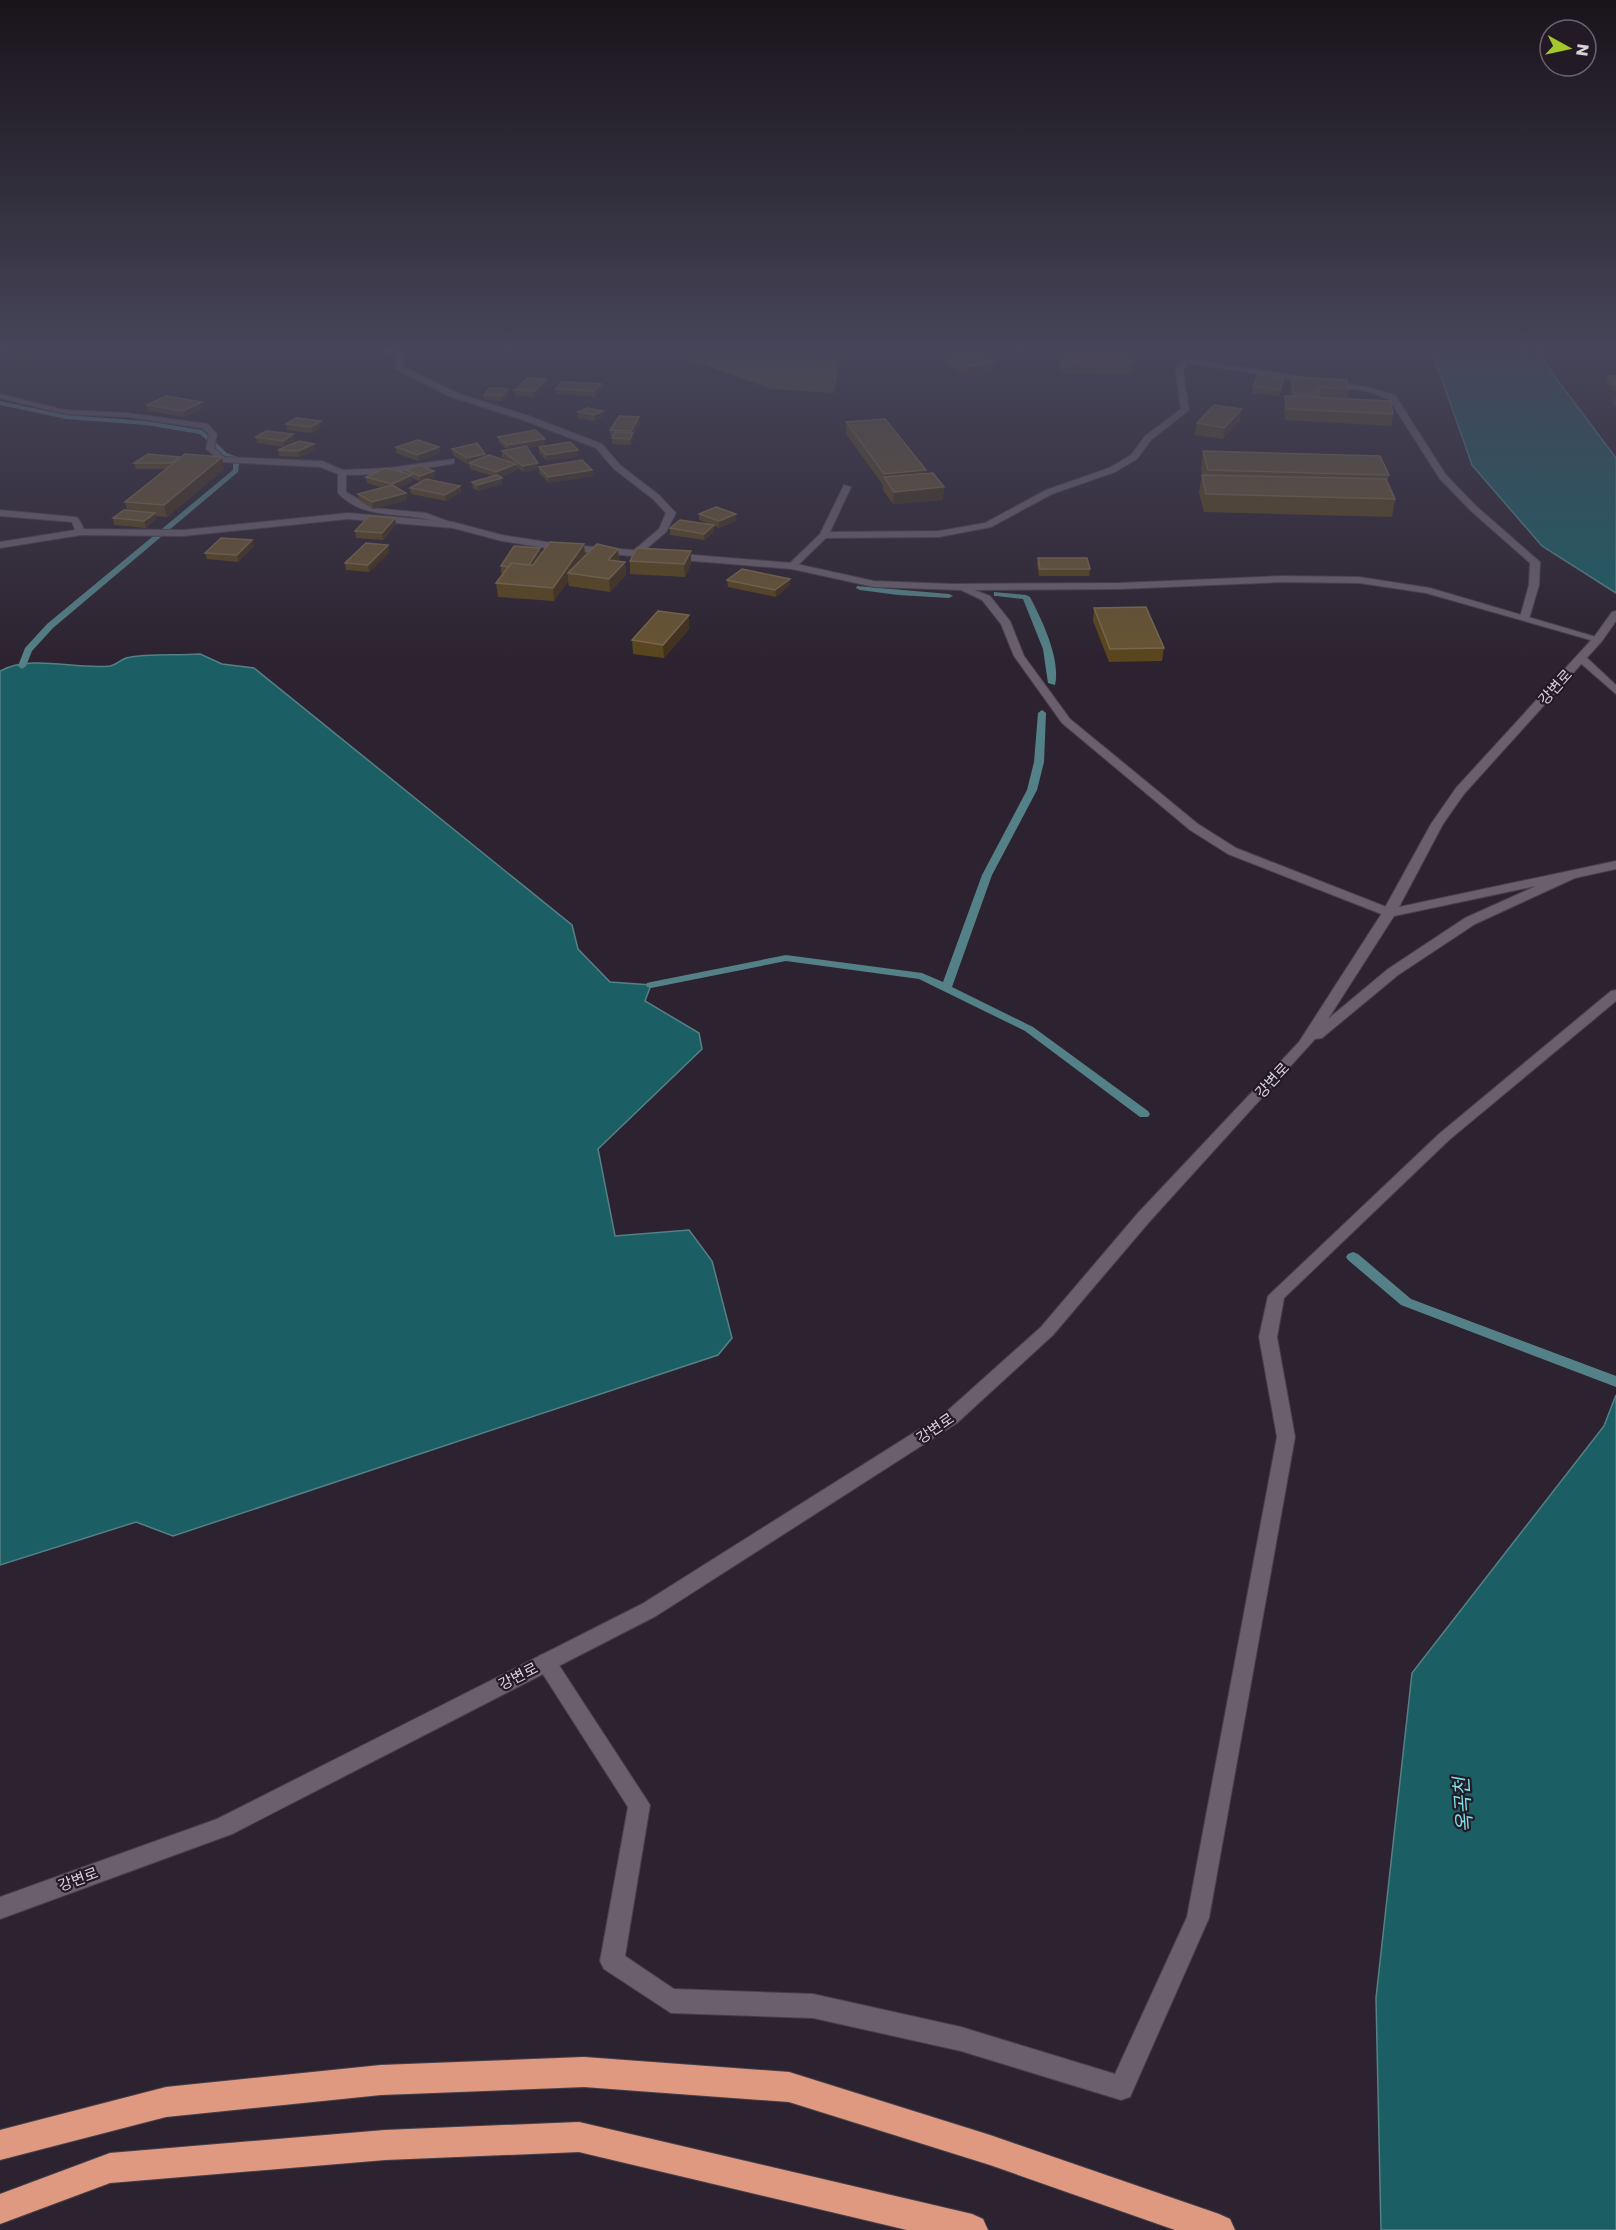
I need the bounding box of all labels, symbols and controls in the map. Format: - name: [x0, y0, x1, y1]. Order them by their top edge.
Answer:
- north arrow: [1538, 18, 1598, 78]
- text: N: [1570, 42, 1595, 58]
- street label: 강변로: [1533, 665, 1577, 709]
- street label: 강변로: [1250, 1058, 1294, 1102]
- street label: 강변로: [912, 1408, 958, 1448]
- street label: 강변로: [495, 1657, 541, 1695]
- water label: 옥곡천: [1447, 1774, 1479, 1834]
- street label: 강변로: [55, 1862, 101, 1896]

